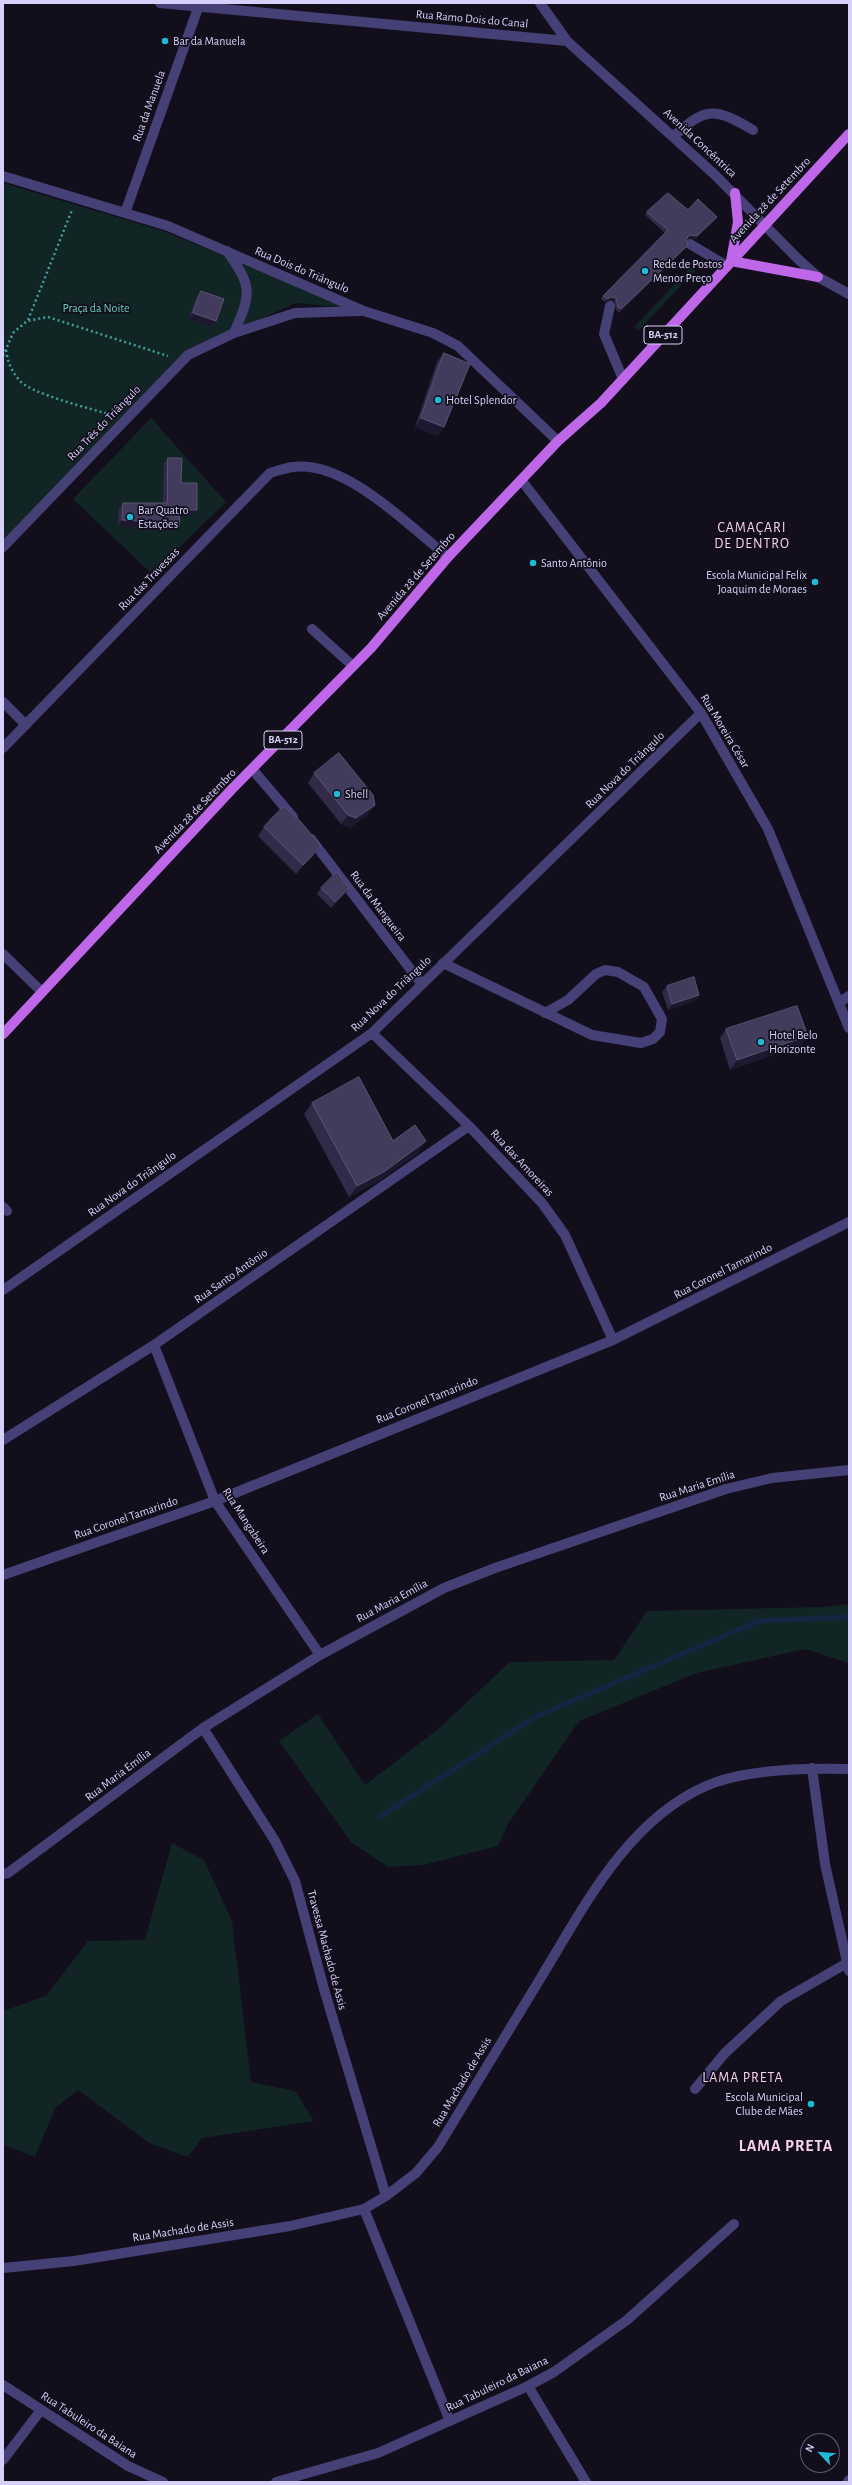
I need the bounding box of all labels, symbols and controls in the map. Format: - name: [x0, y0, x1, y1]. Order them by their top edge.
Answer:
- street label: Rua Ramo Dois do Canal: [415, 7, 529, 31]
- place label: Bar da Manuela: [173, 34, 246, 48]
- marker: Bar da Manuela: [160, 36, 170, 46]
- street label: Rua da Manuela: [129, 68, 169, 144]
- street label: Avenida Concêntrica: [660, 105, 740, 181]
- street label: Avenida 28 de Setembro: [726, 154, 814, 246]
- street label: Rua Dois do Triângulo: [252, 244, 352, 296]
- place label: Rede de Postos Menor Preço: [653, 257, 722, 285]
- marker: Rede de Postos Menor Preço: [640, 266, 650, 276]
- park label: Praça da Noite: [62, 301, 130, 315]
- road number: BA-512: [644, 326, 682, 344]
- street label: Rua Três do Triângulo: [64, 382, 144, 464]
- place label: Hotel Splendor: [446, 393, 516, 407]
- marker: Hotel Splendor: [433, 395, 443, 405]
- place label: Bar Quatro Estações: [138, 503, 189, 531]
- marker: Bar Quatro Estações: [125, 512, 135, 522]
- district label: CAMAÇARI DE DENTRO: [714, 520, 790, 552]
- street label: Avenida 28 de Setembro: [374, 529, 458, 623]
- street label: Rua das Travessas: [115, 545, 183, 613]
- place label: Santo Antônio: [541, 556, 607, 570]
- marker: Santo Antônio: [528, 558, 538, 568]
- place label: Escola Municipal Felix Joaquim de Moraes: [706, 568, 807, 596]
- marker: Escola Municipal Felix Joaquim de Moraes: [810, 577, 820, 587]
- street label: Rua Moreira César: [697, 691, 753, 771]
- street label: Rua Nova do Triângulo: [582, 729, 668, 811]
- road number: BA-512: [264, 731, 302, 749]
- street label: Avenida 28 de Setembro: [151, 766, 239, 856]
- place label: Shell: [345, 787, 368, 801]
- marker: Shell: [332, 789, 342, 799]
- street label: Rua da Mangueira: [347, 868, 409, 944]
- street label: Rua Nova do Triângulo: [348, 953, 434, 1035]
- place label: Hotel Belo Horizonte: [769, 1028, 818, 1056]
- marker: Hotel Belo Horizonte: [756, 1037, 766, 1047]
- street label: Rua das Amoreiras: [487, 1126, 557, 1200]
- street label: Rua Nova do Triângulo: [85, 1148, 179, 1220]
- street label: Rua Coronel Tamarindo: [671, 1240, 775, 1302]
- street label: Rua Santo Antônio: [192, 1245, 270, 1307]
- street label: Rua Coronel Tamarindo: [374, 1373, 480, 1427]
- street label: Rua Maria Emília: [657, 1467, 737, 1505]
- street label: Rua Mangabeira: [219, 1485, 273, 1557]
- street label: Rua Coronel Tamarindo: [72, 1493, 180, 1543]
- street label: Rua Maria Emília: [354, 1576, 430, 1626]
- street label: Rua Maria Emília: [82, 1746, 154, 1804]
- street label: Travessa Machado de Assis: [304, 1889, 350, 2011]
- street label: Rua Machado de Assis: [429, 2034, 495, 2130]
- district label: LAMA PRETA: [702, 2070, 784, 2086]
- place label: Escola Municipal Clube de Mães: [725, 2090, 803, 2118]
- marker: Escola Municipal Clube de Mães: [806, 2099, 816, 2109]
- district label: LAMA PRETA: [739, 2136, 833, 2156]
- street label: Rua Machado de Assis: [131, 2215, 235, 2245]
- street label: Rua Tabuleiro da Baiana: [444, 2353, 550, 2415]
- street label: Rua Tabuleiro da Baiana: [38, 2388, 140, 2462]
- north arrow: [800, 2433, 840, 2473]
- text: N: [803, 2442, 816, 2454]

